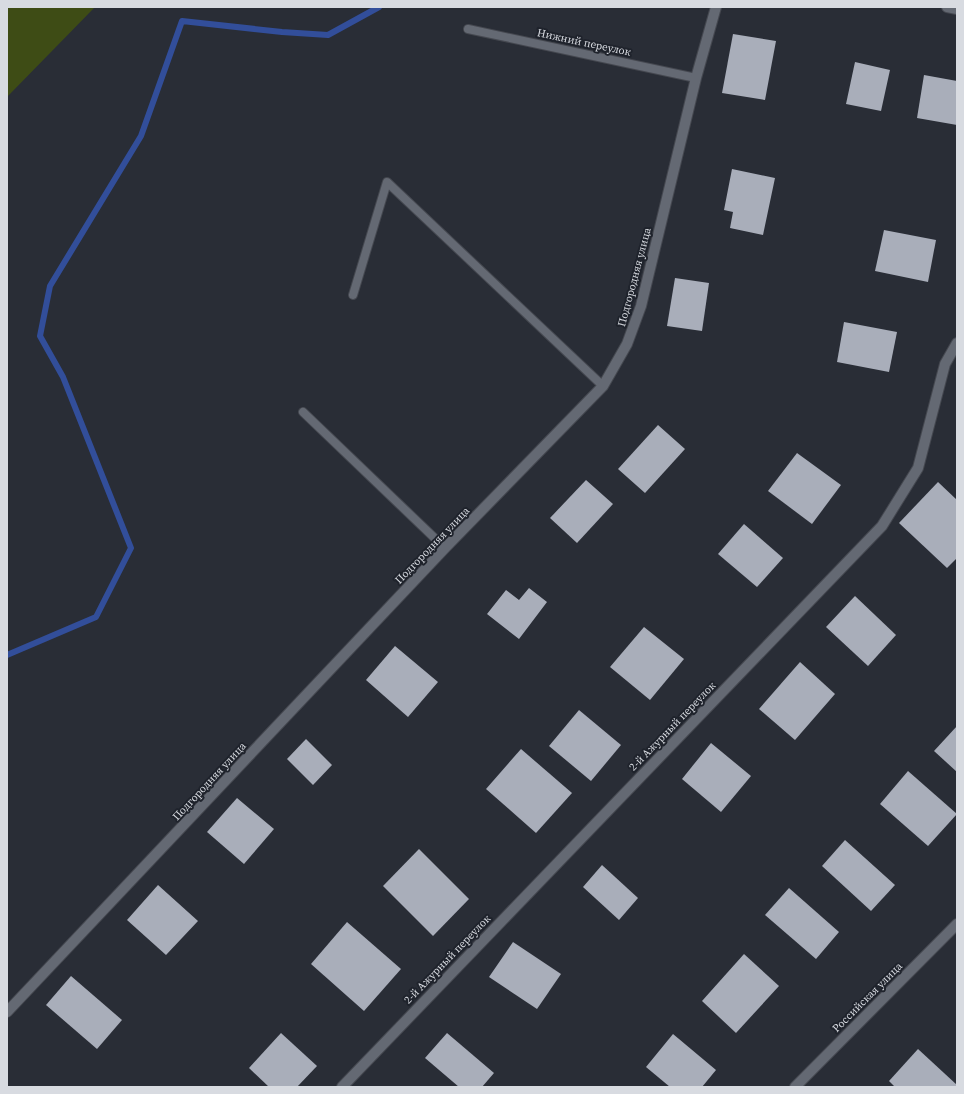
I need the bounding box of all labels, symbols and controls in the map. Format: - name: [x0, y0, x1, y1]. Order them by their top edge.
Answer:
- street label: Нижний переулок: [536, 25, 632, 60]
- street label: Подгородняя улица: [614, 226, 655, 328]
- street label: Подгородняя улица: [392, 503, 473, 587]
- street label: 2-й Ажурный переулок: [626, 678, 719, 774]
- street label: Подгородняя улица: [169, 739, 250, 824]
- street label: 2-й Ажурный переулок: [401, 911, 494, 1007]
- street label: Российская улица: [829, 959, 906, 1036]

